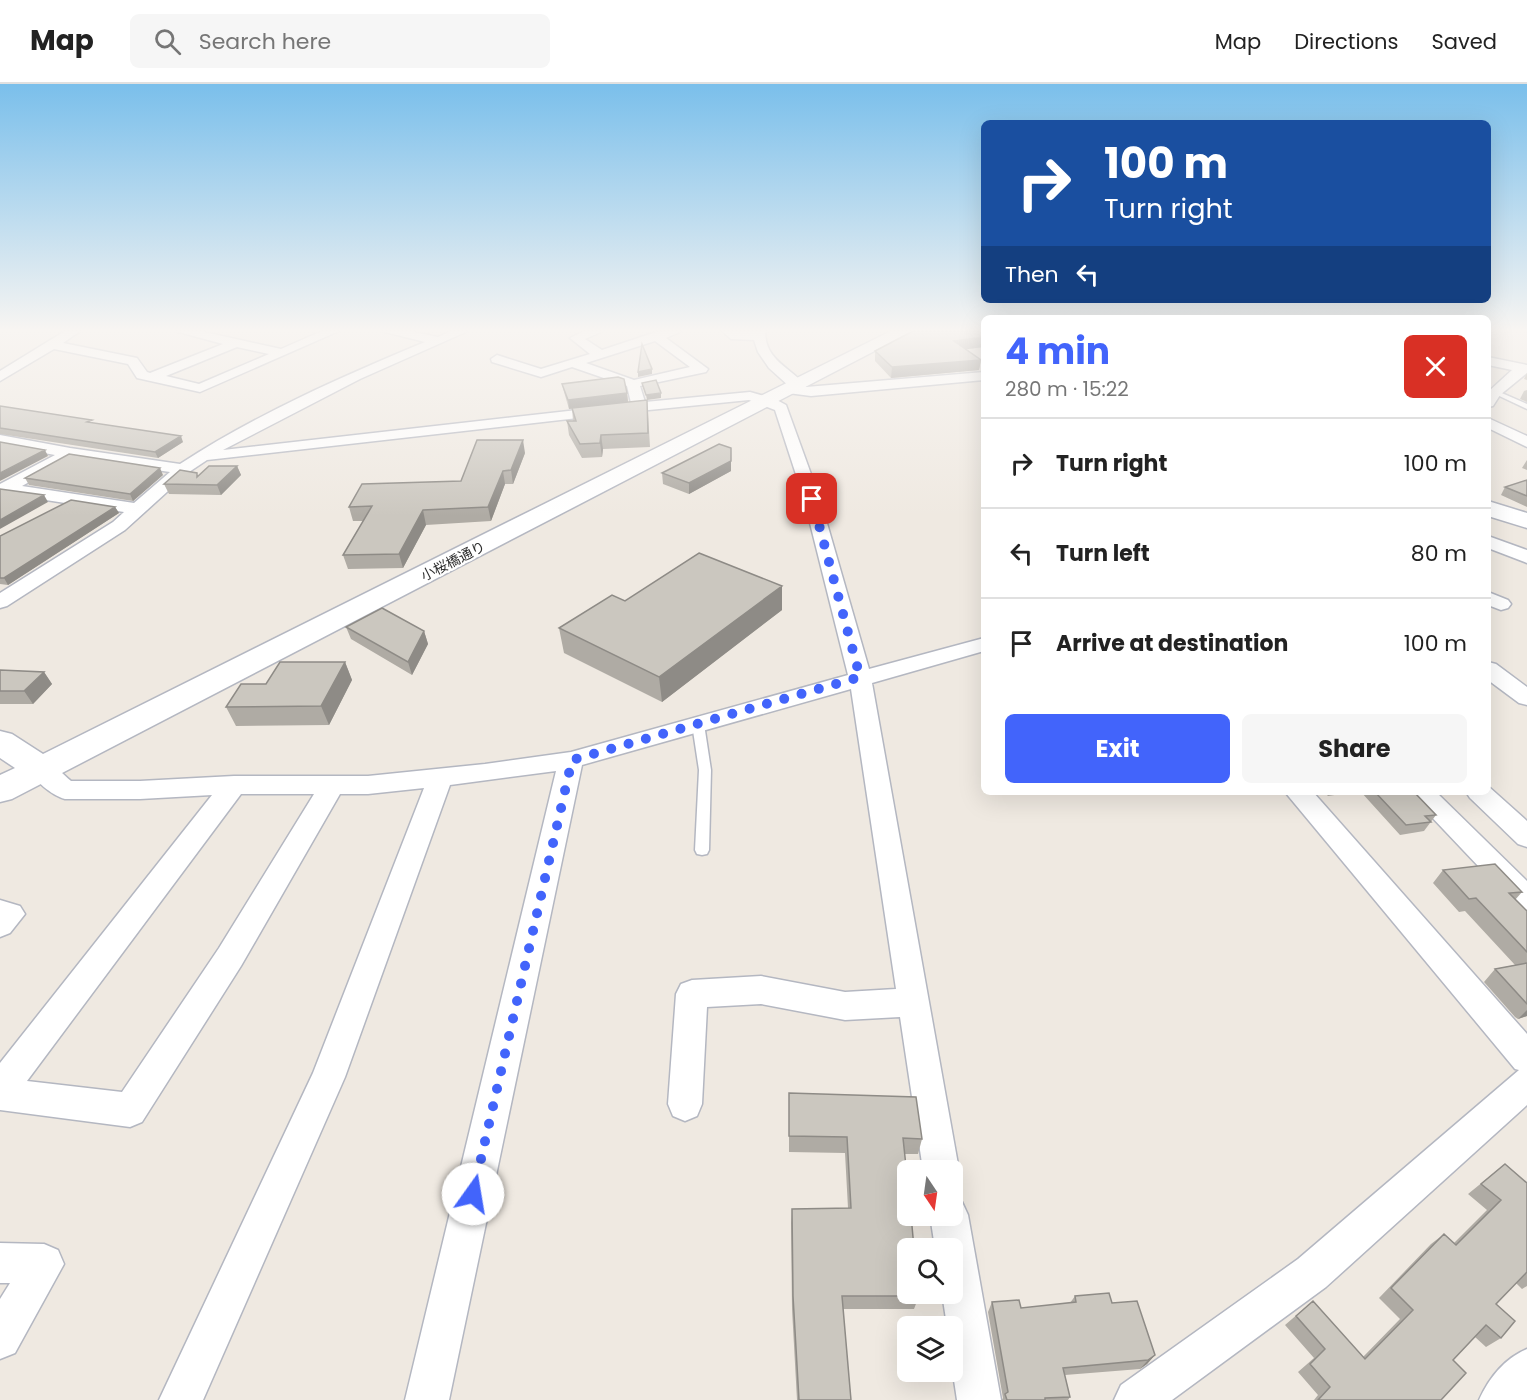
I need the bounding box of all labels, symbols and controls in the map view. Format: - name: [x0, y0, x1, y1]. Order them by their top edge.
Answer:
- search box: [130, 14, 550, 68]
- text: Map: [30, 21, 94, 60]
- icon: search: [151, 25, 184, 58]
- text: Search here: [199, 26, 331, 57]
- text: Map: [1215, 27, 1261, 56]
- text: Directions: [1294, 27, 1398, 56]
- text: Saved: [1431, 27, 1497, 56]
- text: 100 m: [1104, 134, 1228, 193]
- icon: right: [1005, 144, 1083, 222]
- text: Turn right: [1104, 190, 1233, 227]
- icon: left: [1071, 258, 1104, 291]
- text: Then: [1005, 259, 1059, 290]
- text: 4 min: [1005, 326, 1110, 377]
- button: close: [1404, 335, 1467, 398]
- text: 280 m · 15:22: [1005, 375, 1129, 403]
- icon: right: [1005, 447, 1038, 480]
- text: Turn right: [1056, 448, 1167, 479]
- text: 100 m: [1404, 448, 1467, 479]
- pin: [786, 473, 837, 524]
- icon: arrive: [795, 482, 828, 515]
- street label: 小桜橋通り: [417, 536, 489, 586]
- icon: left: [1005, 537, 1038, 570]
- text: Turn left: [1056, 538, 1150, 569]
- text: 80 m: [1411, 538, 1467, 569]
- icon: arrive: [1005, 627, 1038, 660]
- text: Arrive at destination: [1056, 628, 1288, 659]
- text: 100 m: [1404, 628, 1467, 659]
- button: Exit: [1005, 714, 1230, 783]
- button: Share: [1242, 714, 1467, 783]
- north arrow: [897, 1160, 963, 1226]
- map controls: [897, 1160, 963, 1382]
- position arrow: [441, 1162, 505, 1226]
- button: search: [897, 1238, 963, 1304]
- button: layers: [897, 1316, 963, 1382]

